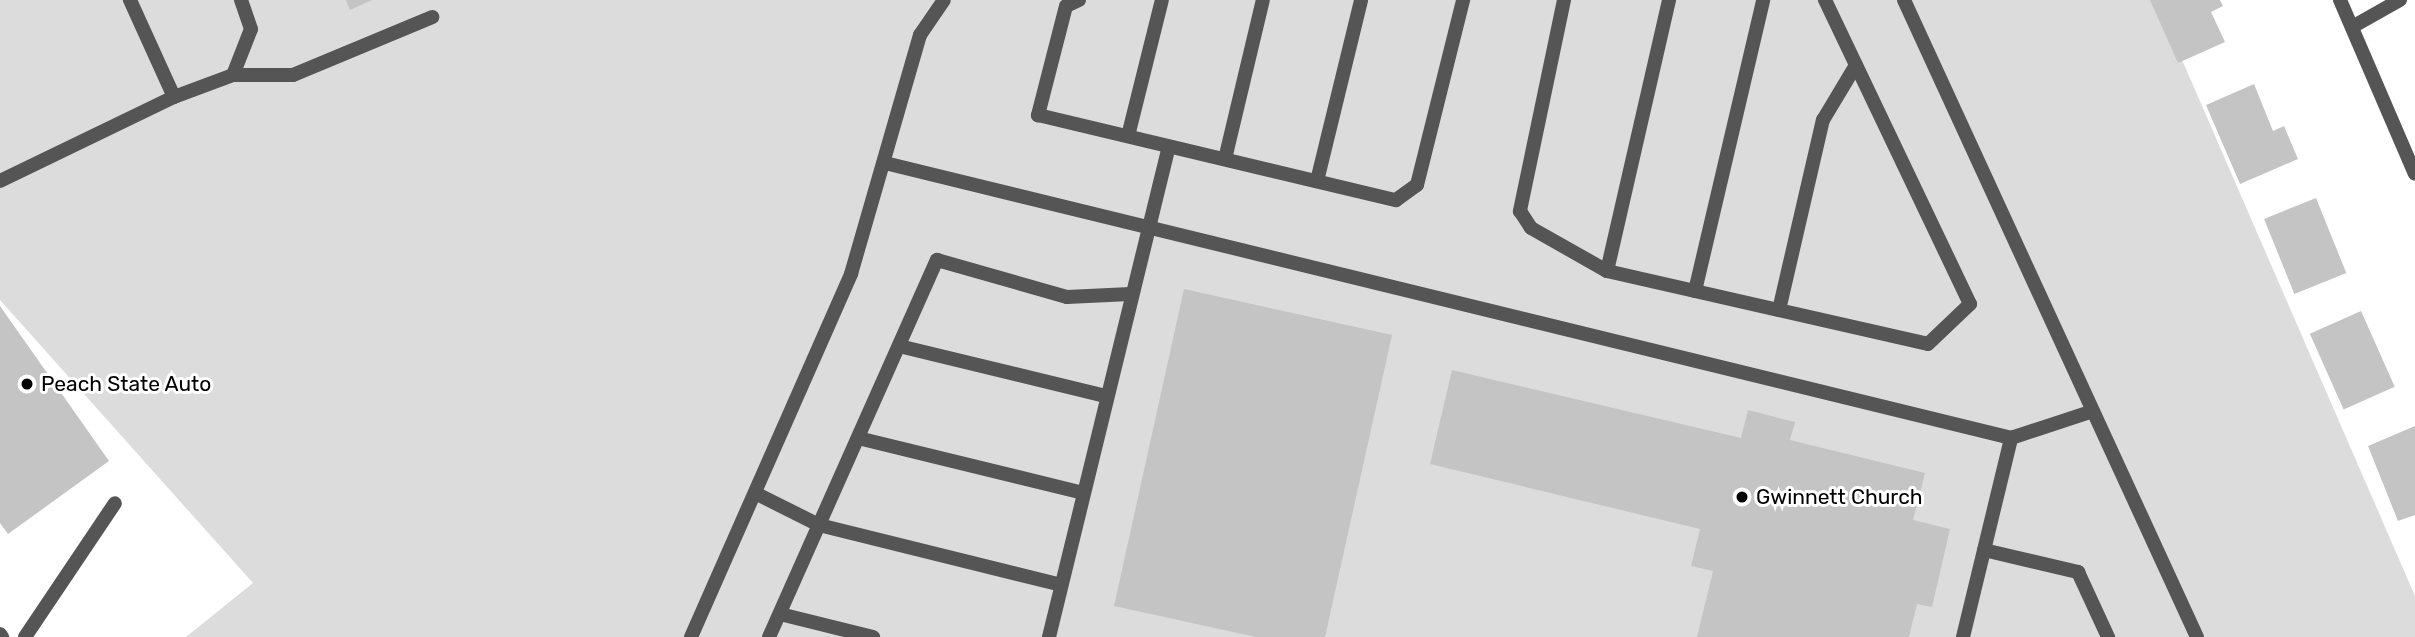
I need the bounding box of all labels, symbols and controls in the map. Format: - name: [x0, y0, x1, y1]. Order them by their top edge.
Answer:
- place label: Peach State Auto: [41, 371, 212, 397]
- marker: Peach State Auto: [19, 376, 35, 392]
- place label: Gwinnett Church: [1756, 484, 1923, 510]
- marker: Gwinnett Church: [1734, 489, 1750, 505]

